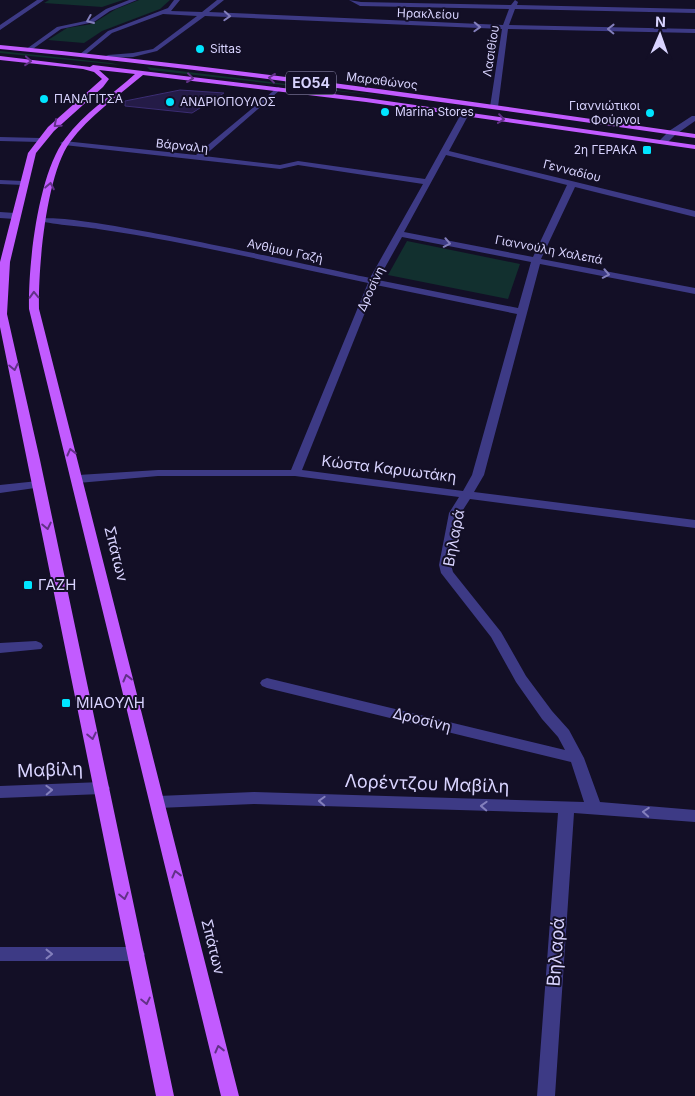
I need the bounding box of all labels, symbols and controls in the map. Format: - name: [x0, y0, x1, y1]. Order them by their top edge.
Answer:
- street label: Ηρακλείου: [397, 5, 459, 22]
- north arrow: [635, 10, 685, 60]
- one-way arrow: [223, 11, 231, 22]
- one-way arrow: [86, 13, 95, 24]
- text: N: [655, 13, 666, 30]
- one-way arrow: [473, 21, 481, 32]
- street label: Λασιθίου: [479, 24, 502, 78]
- one-way arrow: [607, 24, 615, 34]
- place label: Sittas: [210, 41, 241, 56]
- marker: Sittas: [194, 43, 206, 55]
- one-way arrow: [24, 55, 32, 66]
- street label: Μαραθώνος: [345, 69, 419, 92]
- one-way arrow: [186, 72, 194, 83]
- road number: ΕΟ54: [286, 72, 336, 95]
- one-way arrow: [268, 73, 276, 84]
- place label: ΠΑΝΑΓΙΤΣΑ: [54, 91, 123, 106]
- marker: ΠΑΝΑΓΙΤΣΑ: [38, 93, 50, 105]
- place label: ΑΝΔΡΙΟΠΟΥΛΟΣ: [180, 94, 276, 109]
- marker: ΑΝΔΡΙΟΠΟΥΛΟΣ: [164, 96, 176, 108]
- place label: Γιαννιώτικοι Φούρνοι: [569, 98, 641, 127]
- place label: Marina Stores: [395, 104, 474, 119]
- marker: Marina Stores: [379, 106, 391, 118]
- marker: Γιαννιώτικοι Φούρνοι: [644, 107, 656, 119]
- one-way arrow: [498, 113, 506, 124]
- one-way arrow: [53, 119, 62, 128]
- street label: Βάρναλη: [155, 135, 209, 156]
- place label: 2η ΓΕΡΑΚΑ: [574, 142, 637, 157]
- marker: 2η ΓΕΡΑΚΑ: [641, 144, 653, 156]
- street label: Γενναδίου: [542, 156, 603, 185]
- one-way arrow: [44, 182, 54, 190]
- street label: Γιαννούλη Χαλεπά: [494, 232, 604, 267]
- street label: Ανθίμου Γαζή: [246, 235, 324, 266]
- one-way arrow: [442, 237, 451, 248]
- street label: Δροσίνη: [354, 264, 387, 314]
- one-way arrow: [602, 268, 611, 278]
- one-way arrow: [28, 290, 39, 298]
- one-way arrow: [8, 363, 18, 372]
- one-way arrow: [67, 449, 77, 457]
- street label: Κώστα Καρυωτάκη: [321, 451, 458, 486]
- street label: Βηλαρά: [439, 508, 468, 568]
- one-way arrow: [41, 522, 52, 531]
- street label: Σπάτων: [100, 524, 133, 584]
- place label: ΓΑΖΗ: [38, 575, 76, 594]
- marker: ΓΑΖΗ: [22, 579, 34, 591]
- one-way arrow: [122, 674, 133, 683]
- place label: ΜΙΑΟΥΛΗ: [76, 693, 145, 712]
- marker: ΜΙΑΟΥΛΗ: [60, 697, 72, 709]
- street label: Δροσίνη: [391, 703, 453, 736]
- one-way arrow: [86, 732, 96, 741]
- street label: Μαβίλη: [17, 758, 83, 781]
- street label: Λορέντζου Μαβίλη: [344, 770, 510, 797]
- one-way arrow: [45, 785, 53, 795]
- one-way arrow: [317, 795, 325, 806]
- one-way arrow: [480, 801, 488, 811]
- one-way arrow: [642, 807, 650, 818]
- one-way arrow: [171, 869, 182, 878]
- one-way arrow: [119, 891, 129, 900]
- street label: Σπάτων: [197, 917, 230, 977]
- street label: Βηλαρά: [543, 917, 568, 987]
- one-way arrow: [45, 949, 53, 959]
- one-way arrow: [140, 997, 151, 1006]
- one-way arrow: [214, 1044, 225, 1053]

